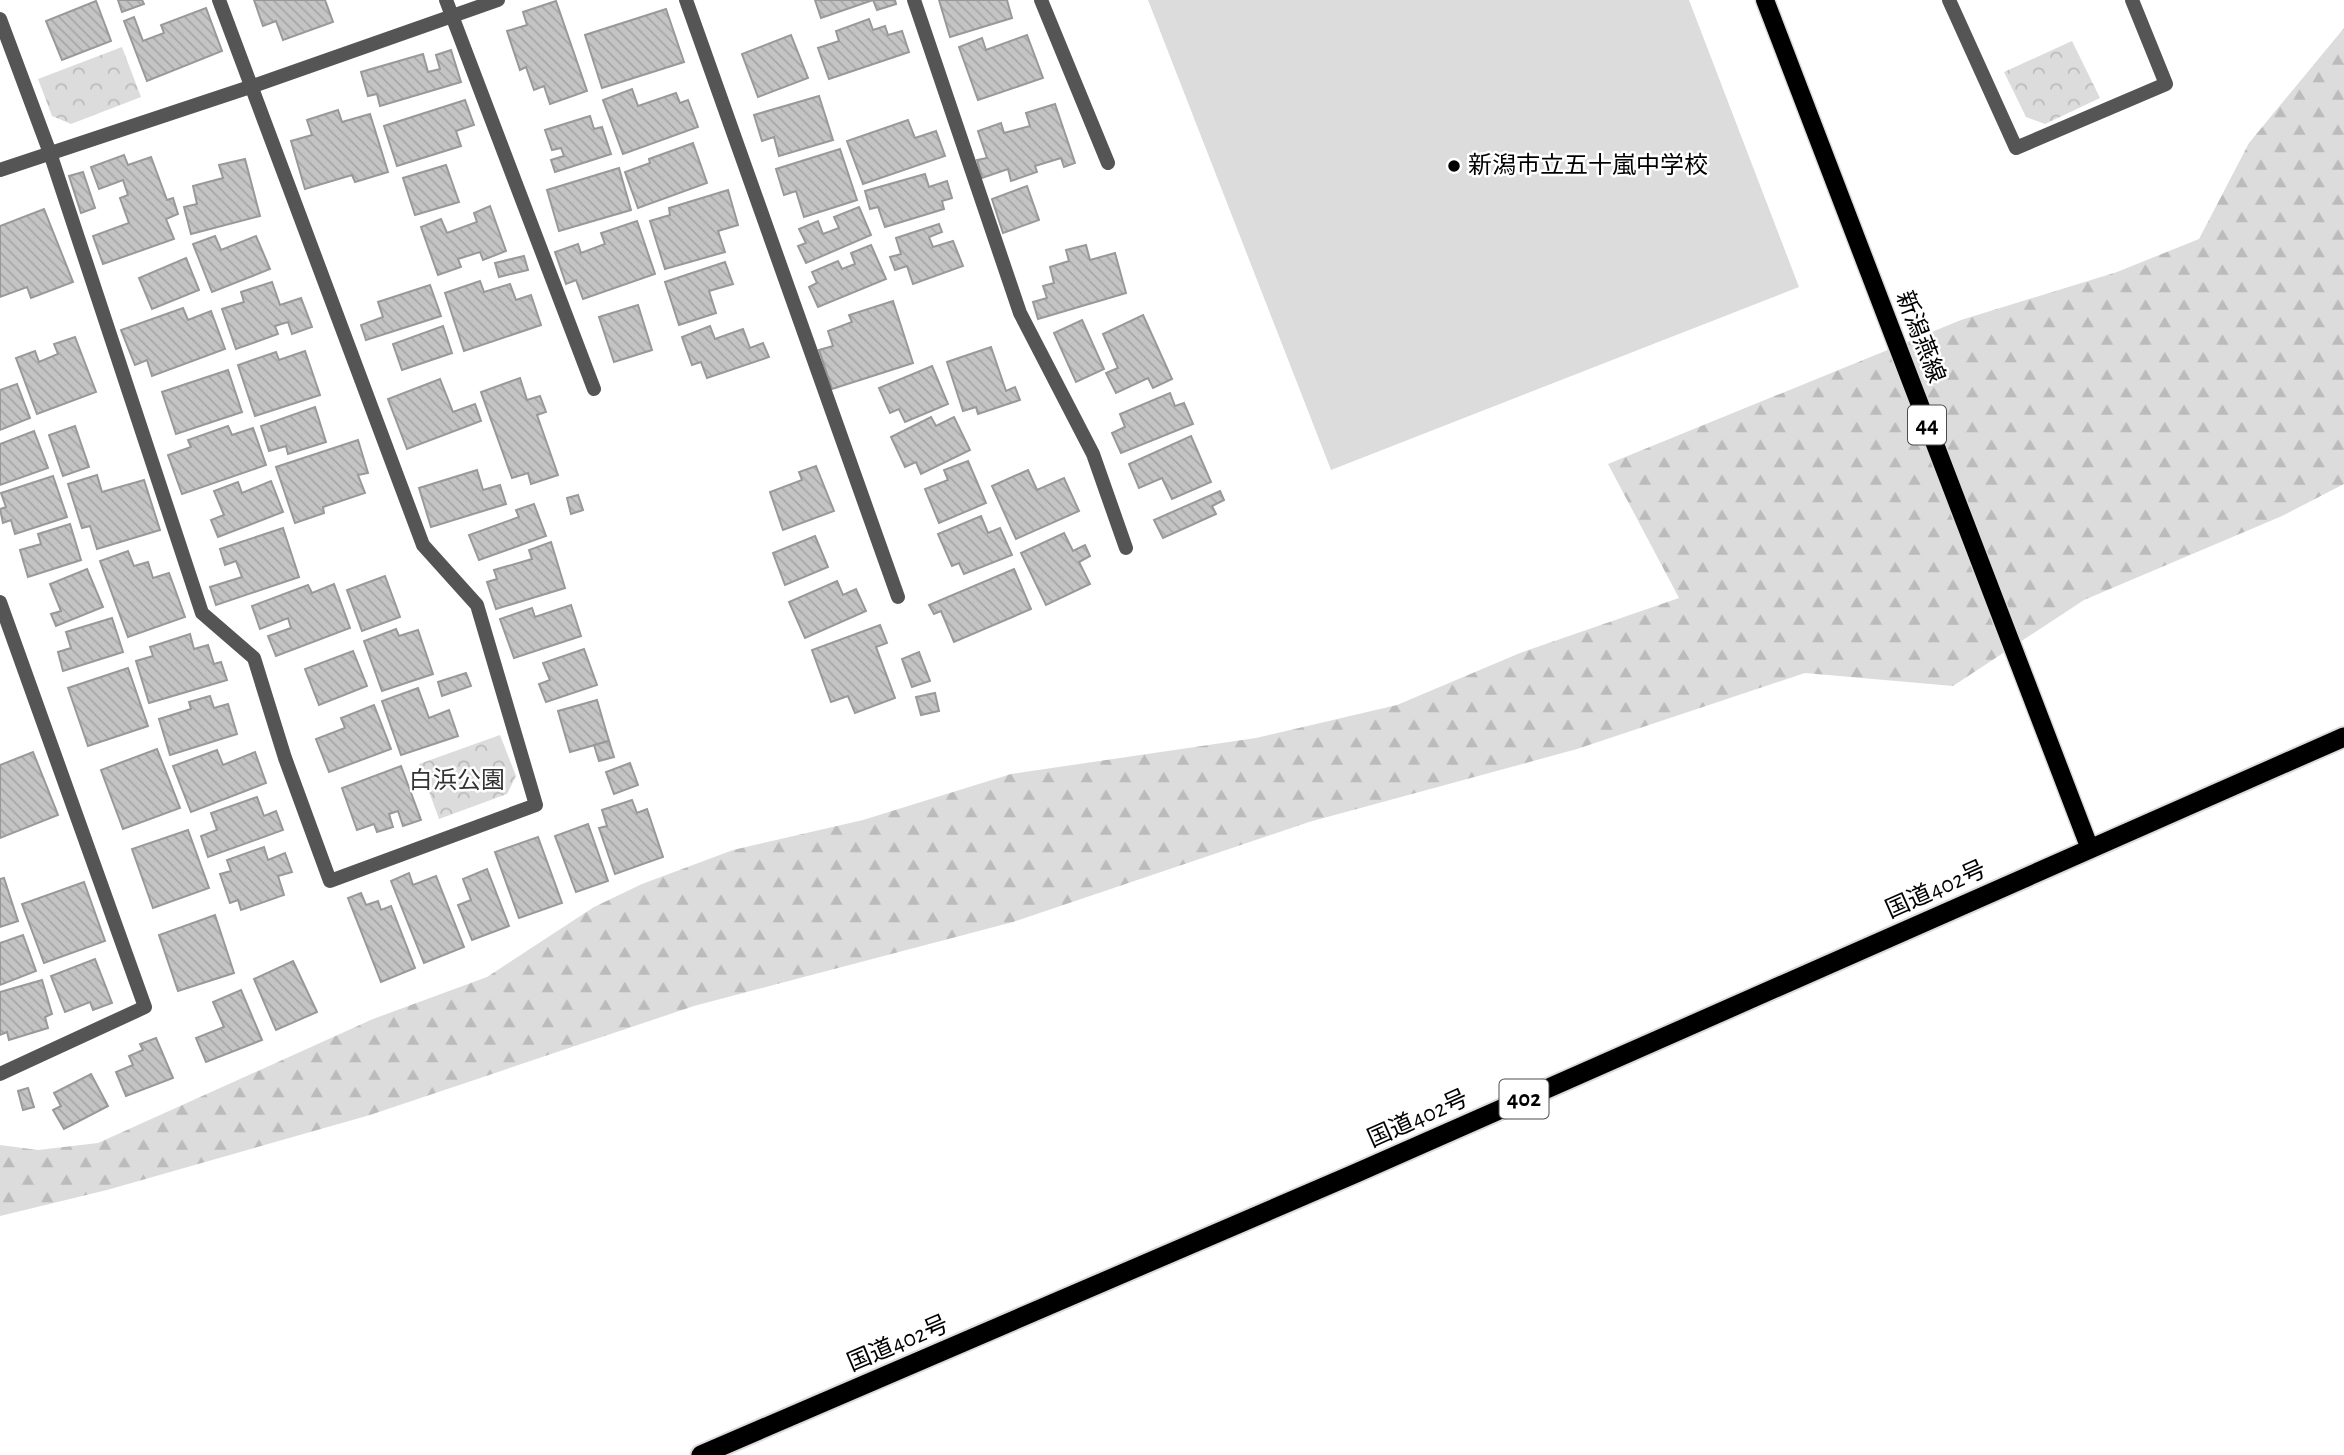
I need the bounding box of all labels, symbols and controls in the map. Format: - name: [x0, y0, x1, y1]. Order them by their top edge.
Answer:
- place label: 新潟市立五十嵐中学校: [1468, 152, 1708, 178]
- marker: 新潟市立五十嵐中学校: [1446, 158, 1462, 174]
- street label: 新潟燕線: [1892, 287, 1950, 386]
- road number: 44: [1908, 406, 1946, 444]
- park label: 白浜公園: [409, 767, 505, 793]
- street label: 国道402号: [1881, 855, 1990, 923]
- road number: 402: [1500, 1080, 1548, 1118]
- street label: 国道402号: [1363, 1084, 1472, 1152]
- street label: 国道402号: [843, 1310, 952, 1376]

